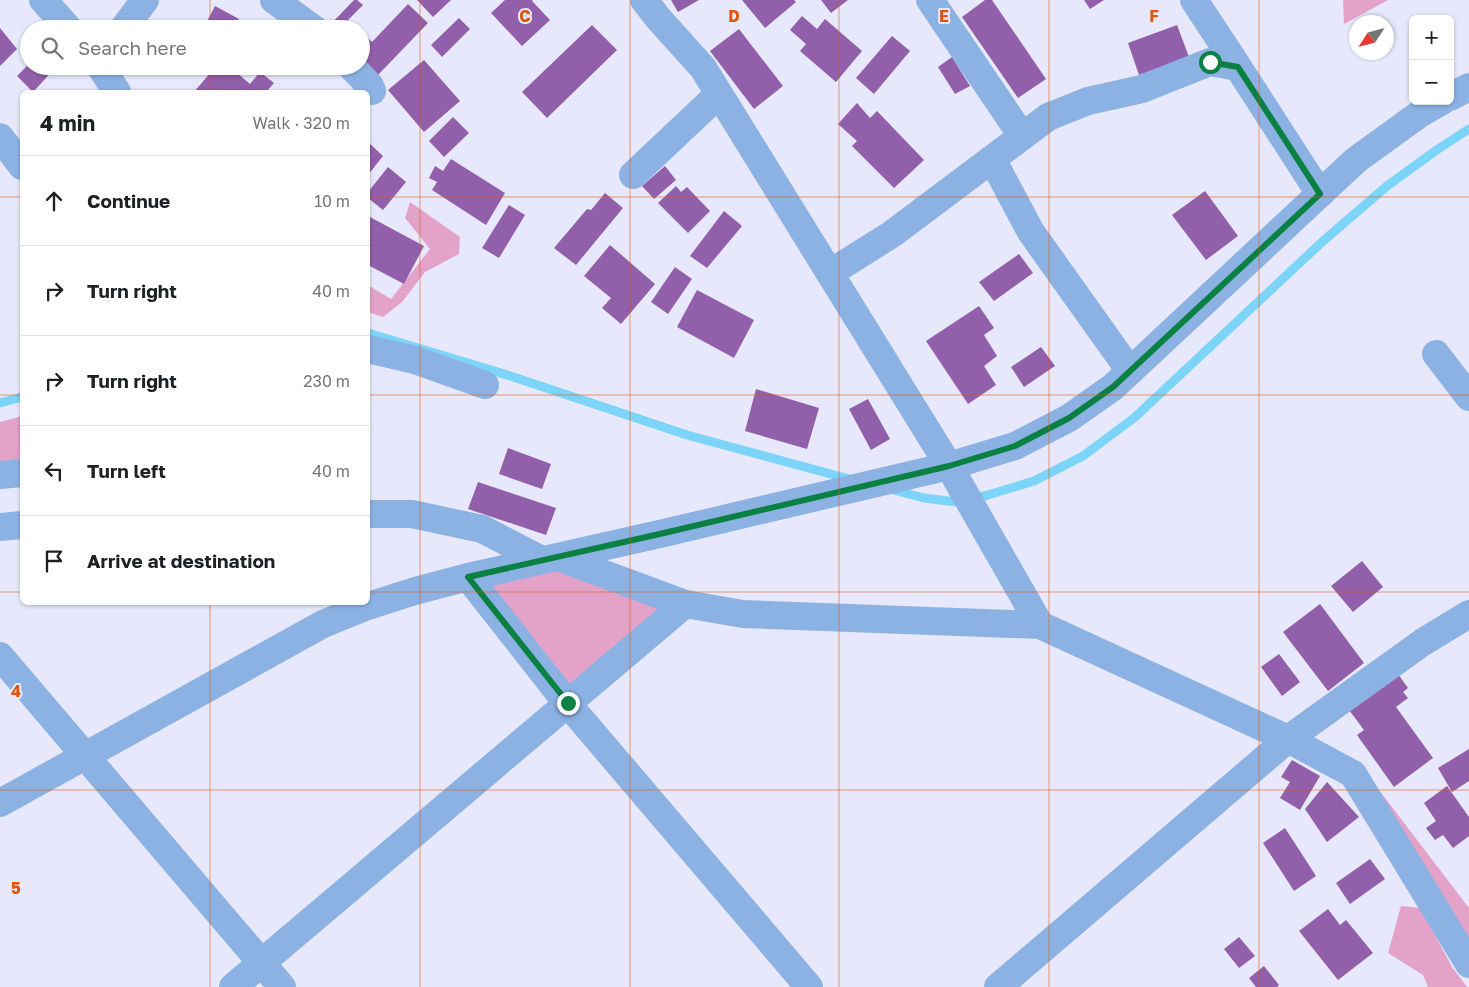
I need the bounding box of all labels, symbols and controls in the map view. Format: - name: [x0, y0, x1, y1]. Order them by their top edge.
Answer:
- text: C: [519, 6, 531, 26]
- text: D: [728, 6, 740, 26]
- text: E: [939, 6, 949, 26]
- text: F: [1149, 6, 1159, 26]
- north arrow: [1349, 15, 1394, 60]
- map controls: [1409, 15, 1454, 105]
- button: +: [1409, 15, 1454, 60]
- search box: [20, 20, 370, 75]
- icon: search: [38, 34, 66, 62]
- text: Search here: [78, 36, 187, 59]
- route start: [1199, 51, 1222, 74]
- button: −: [1409, 60, 1454, 105]
- text: 4 min: [40, 110, 95, 136]
- text: Walk · 320 m: [253, 113, 350, 133]
- icon: ahead: [40, 187, 68, 215]
- text: Continue: [87, 189, 170, 212]
- text: 10 m: [314, 191, 350, 211]
- icon: right: [40, 277, 68, 305]
- text: Turn right: [87, 279, 177, 302]
- text: 40 m: [312, 281, 350, 301]
- icon: right: [40, 367, 68, 395]
- text: Turn right: [87, 369, 177, 392]
- text: 230 m: [303, 371, 350, 391]
- icon: left: [40, 457, 68, 485]
- text: Turn left: [87, 459, 166, 482]
- text: 40 m: [312, 461, 350, 481]
- icon: arrive: [40, 547, 68, 575]
- text: Arrive at destination: [87, 549, 275, 572]
- text: 4: [11, 681, 21, 701]
- route end: [557, 692, 580, 715]
- text: 5: [11, 878, 21, 898]

